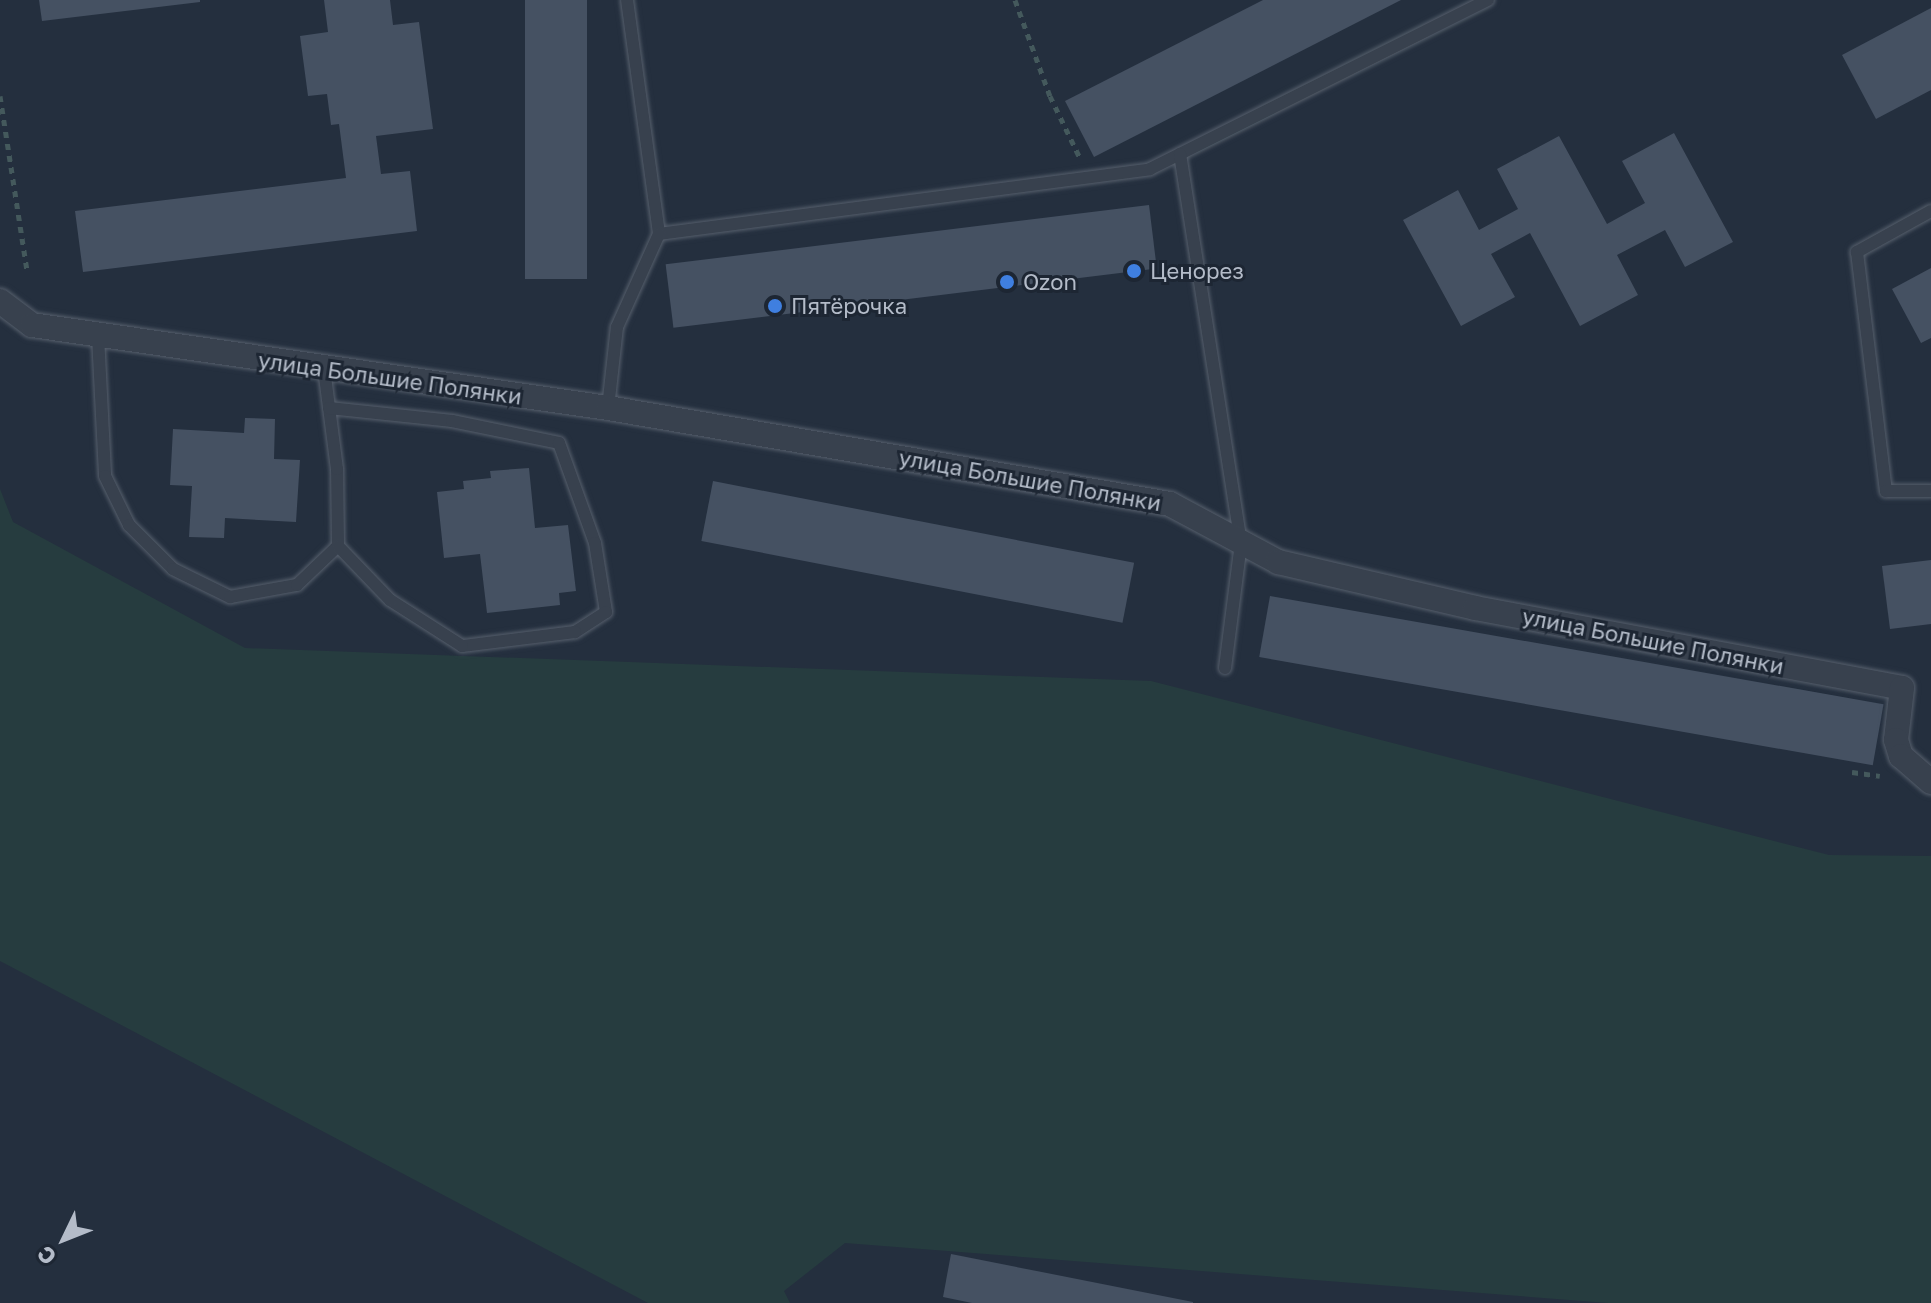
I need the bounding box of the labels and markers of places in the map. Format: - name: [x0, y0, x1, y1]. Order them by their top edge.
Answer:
- place label: Ценорез: [1150, 258, 1244, 284]
- marker: Ценорез: [1125, 262, 1143, 280]
- place label: Ozon: [1023, 269, 1077, 295]
- marker: Ozon: [998, 273, 1016, 291]
- place label: Пятёрочка: [791, 293, 907, 319]
- marker: Пятёрочка: [766, 297, 784, 315]

